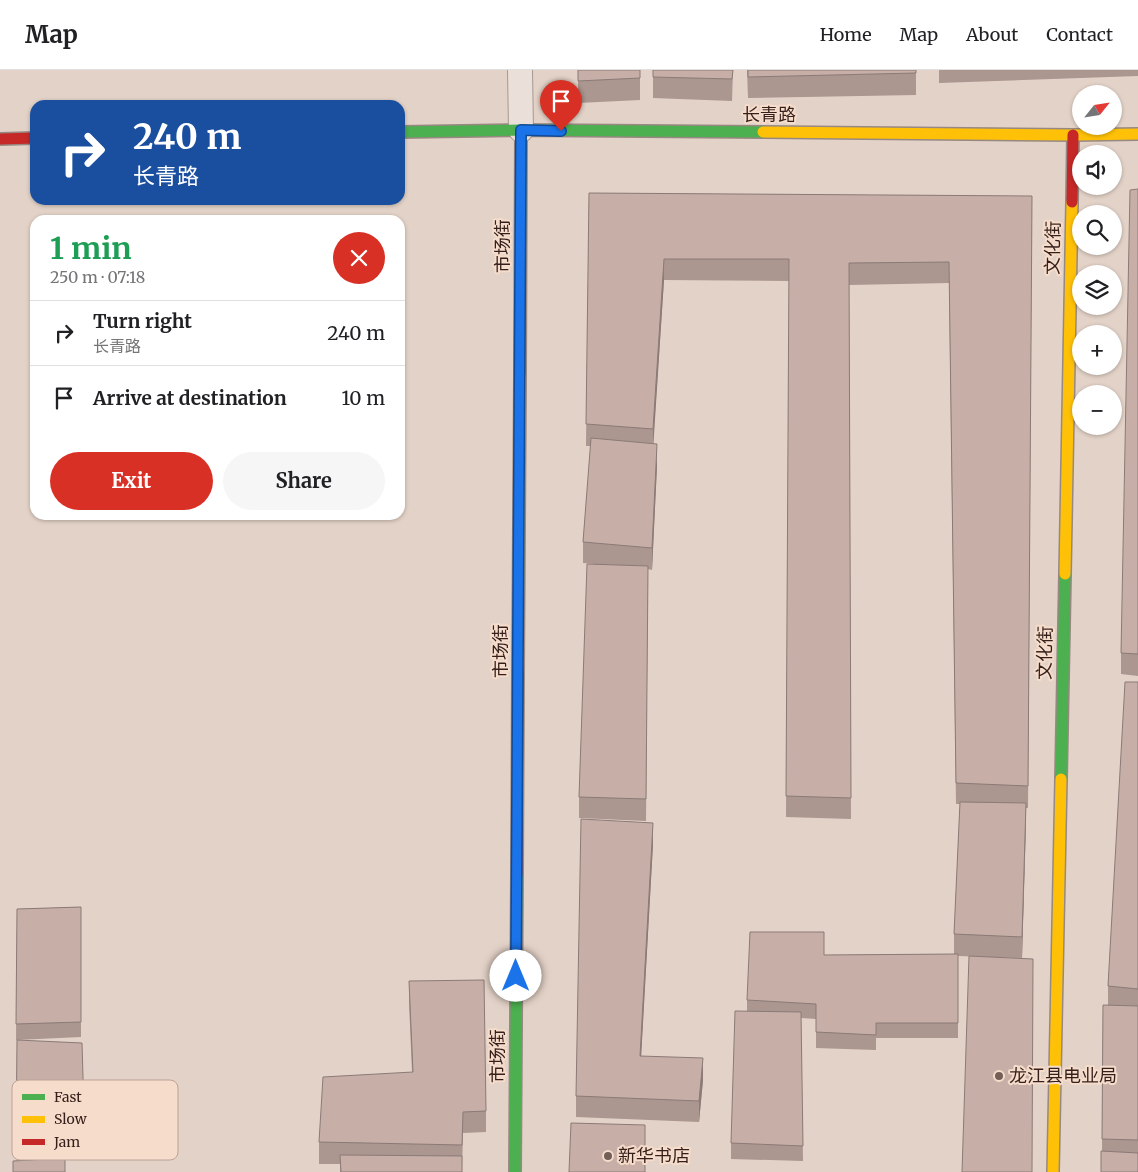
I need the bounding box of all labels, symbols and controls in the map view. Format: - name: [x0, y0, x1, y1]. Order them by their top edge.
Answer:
- text: Map: [25, 19, 78, 50]
- text: Home: [820, 23, 872, 46]
- text: Map: [900, 23, 938, 46]
- text: About: [966, 23, 1018, 46]
- text: Contact: [1046, 23, 1113, 46]
- pin: [540, 80, 582, 131]
- north arrow: [1072, 85, 1122, 135]
- map controls: [1072, 85, 1122, 435]
- icon: arrive: [547, 87, 575, 115]
- street label: 长青路: [742, 103, 796, 126]
- text: 240 m: [133, 115, 241, 159]
- icon: right: [50, 120, 115, 185]
- button: sound: [1072, 145, 1122, 195]
- text: 长青路: [133, 162, 199, 190]
- button: search: [1072, 205, 1122, 255]
- street label: 市场街: [491, 219, 514, 273]
- street label: 文化街: [1041, 221, 1064, 275]
- text: 1 min: [50, 229, 132, 267]
- button: close: [333, 232, 385, 284]
- button: layers: [1072, 265, 1122, 315]
- text: 250 m · 07:18: [50, 267, 145, 287]
- text: Turn right: [93, 309, 192, 333]
- icon: right: [50, 319, 78, 347]
- text: 240 m: [327, 321, 385, 345]
- button: +: [1072, 325, 1122, 375]
- text: 长青路: [93, 336, 141, 356]
- icon: arrive: [50, 384, 78, 412]
- button: −: [1072, 385, 1122, 435]
- text: Arrive at destination: [93, 386, 287, 410]
- text: 10 m: [342, 386, 385, 410]
- button: Exit: [50, 452, 213, 510]
- button: Share: [223, 452, 385, 510]
- street label: 市场街: [489, 624, 512, 678]
- street label: 文化街: [1033, 626, 1056, 680]
- position arrow: [489, 949, 541, 1001]
- street label: 市场街: [486, 1029, 509, 1083]
- place label: 龙江县电业局: [1009, 1064, 1117, 1087]
- marker: 龙江县电业局: [993, 1070, 1005, 1082]
- legend: [12, 1080, 178, 1160]
- text: Fast: [54, 1088, 82, 1106]
- text: Slow: [54, 1110, 87, 1128]
- text: Jam: [53, 1133, 80, 1151]
- place label: 新华书店: [618, 1144, 690, 1167]
- marker: 新华书店: [602, 1150, 614, 1162]

